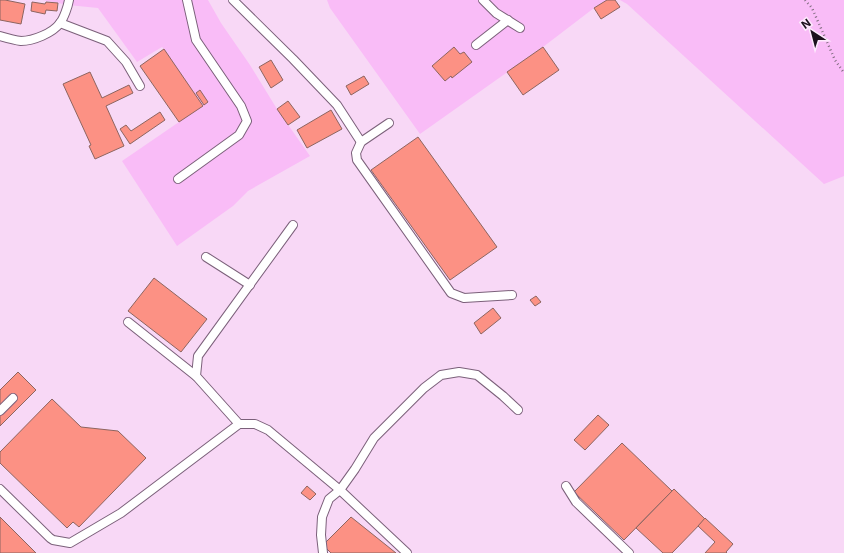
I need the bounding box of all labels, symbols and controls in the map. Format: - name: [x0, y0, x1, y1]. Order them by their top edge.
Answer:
- north arrow: [792, 12, 832, 52]
- text: N: [799, 16, 814, 32]

